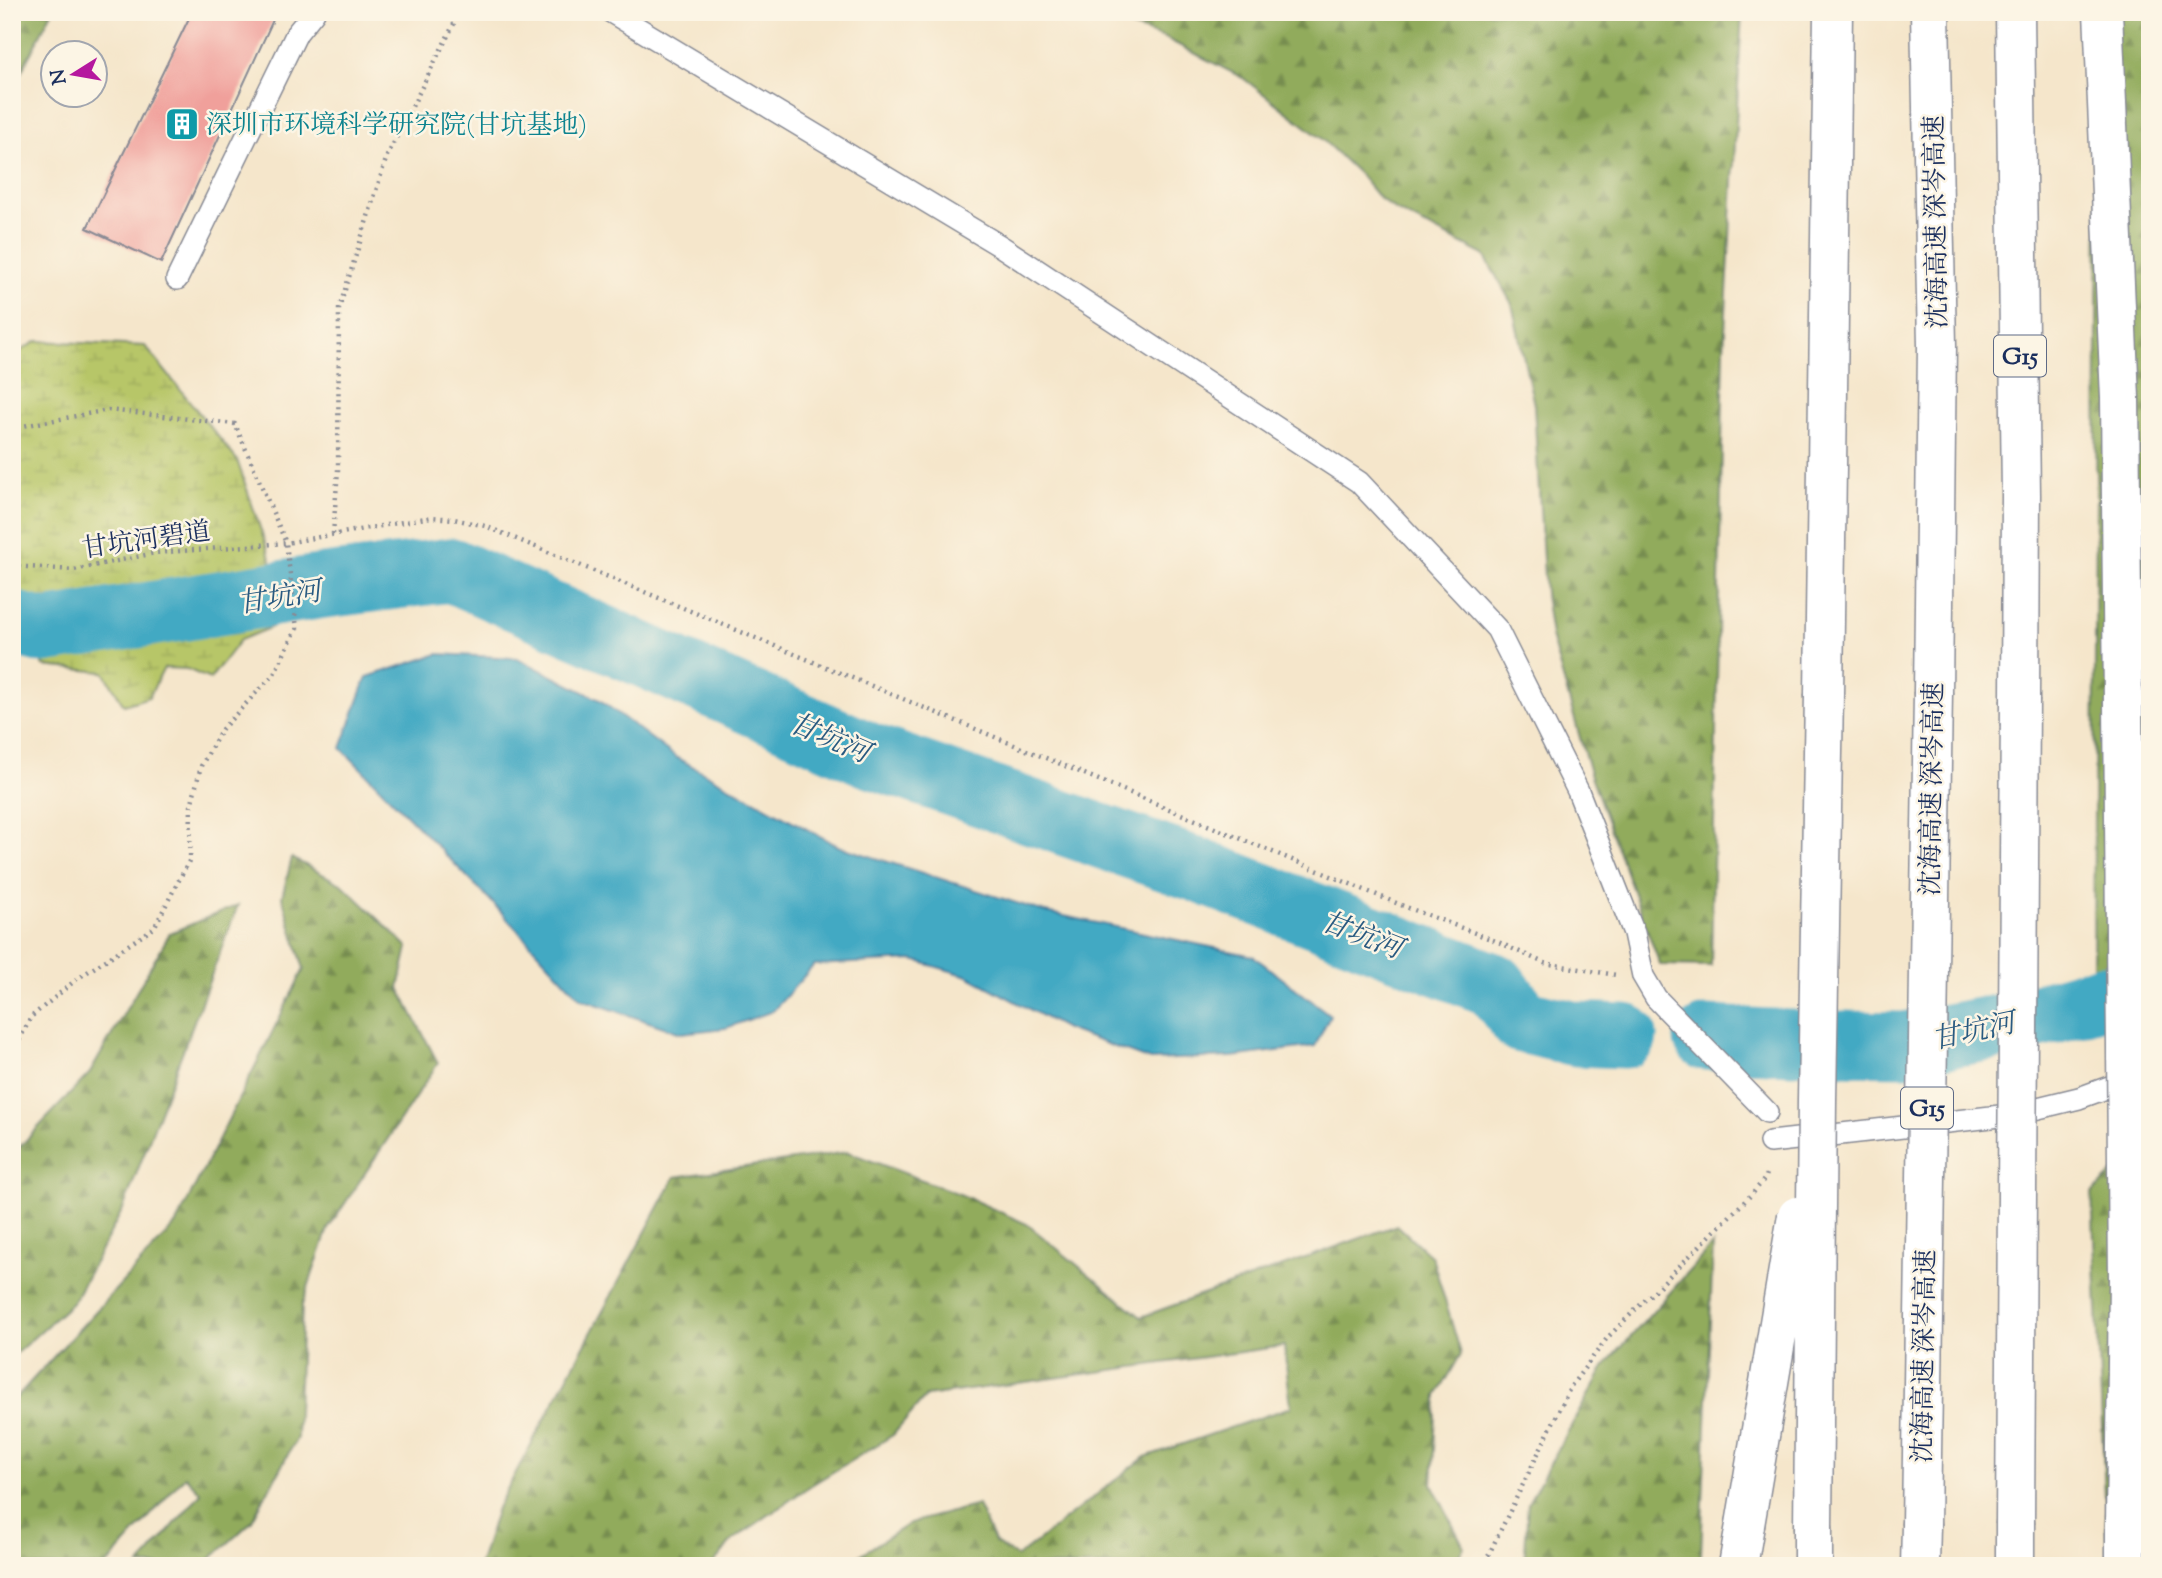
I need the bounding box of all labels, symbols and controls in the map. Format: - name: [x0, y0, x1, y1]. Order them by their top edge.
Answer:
- north arrow: [38, 38, 108, 108]
- text: N: [45, 67, 74, 87]
- building icon: 深圳市环境科学研究院(甘坑基地): [163, 105, 201, 143]
- place label: 深圳市环境科学研究院(甘坑基地): [206, 108, 587, 145]
- street label: 沈海高速 深岑高速: [1917, 115, 1958, 329]
- road number: G15: [1994, 335, 2046, 376]
- street label: 甘坑河碧道: [79, 514, 213, 569]
- water label: 甘坑河: [235, 572, 329, 625]
- street label: 沈海高速 深岑高速: [1913, 682, 1954, 896]
- water label: 甘坑河: [782, 705, 880, 777]
- water label: 甘坑河: [1315, 903, 1412, 972]
- water label: 甘坑河: [1928, 1004, 2024, 1061]
- road number: G15: [1901, 1088, 1953, 1128]
- street label: 沈海高速 深岑高速: [1905, 1249, 1946, 1463]

